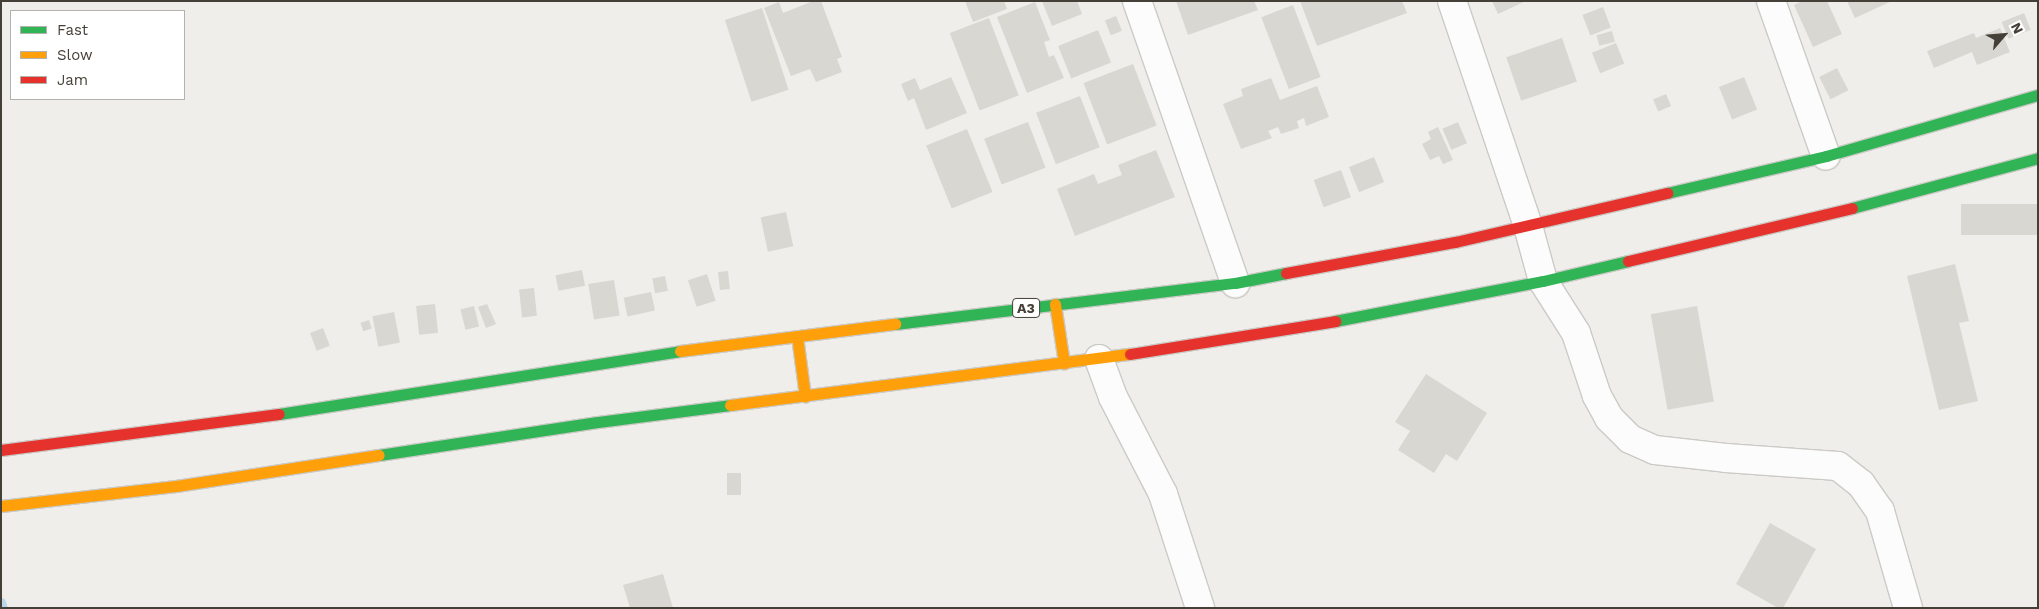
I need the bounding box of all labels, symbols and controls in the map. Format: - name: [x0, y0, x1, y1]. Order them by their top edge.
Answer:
- legend: [10, 10, 185, 100]
- north arrow: [1979, 10, 2029, 60]
- text: N: [2008, 20, 2027, 36]
- text: Fast: [57, 21, 88, 39]
- text: Slow: [57, 46, 93, 64]
- text: Jam: [57, 71, 88, 89]
- road number: A3: [1011, 296, 1041, 320]

